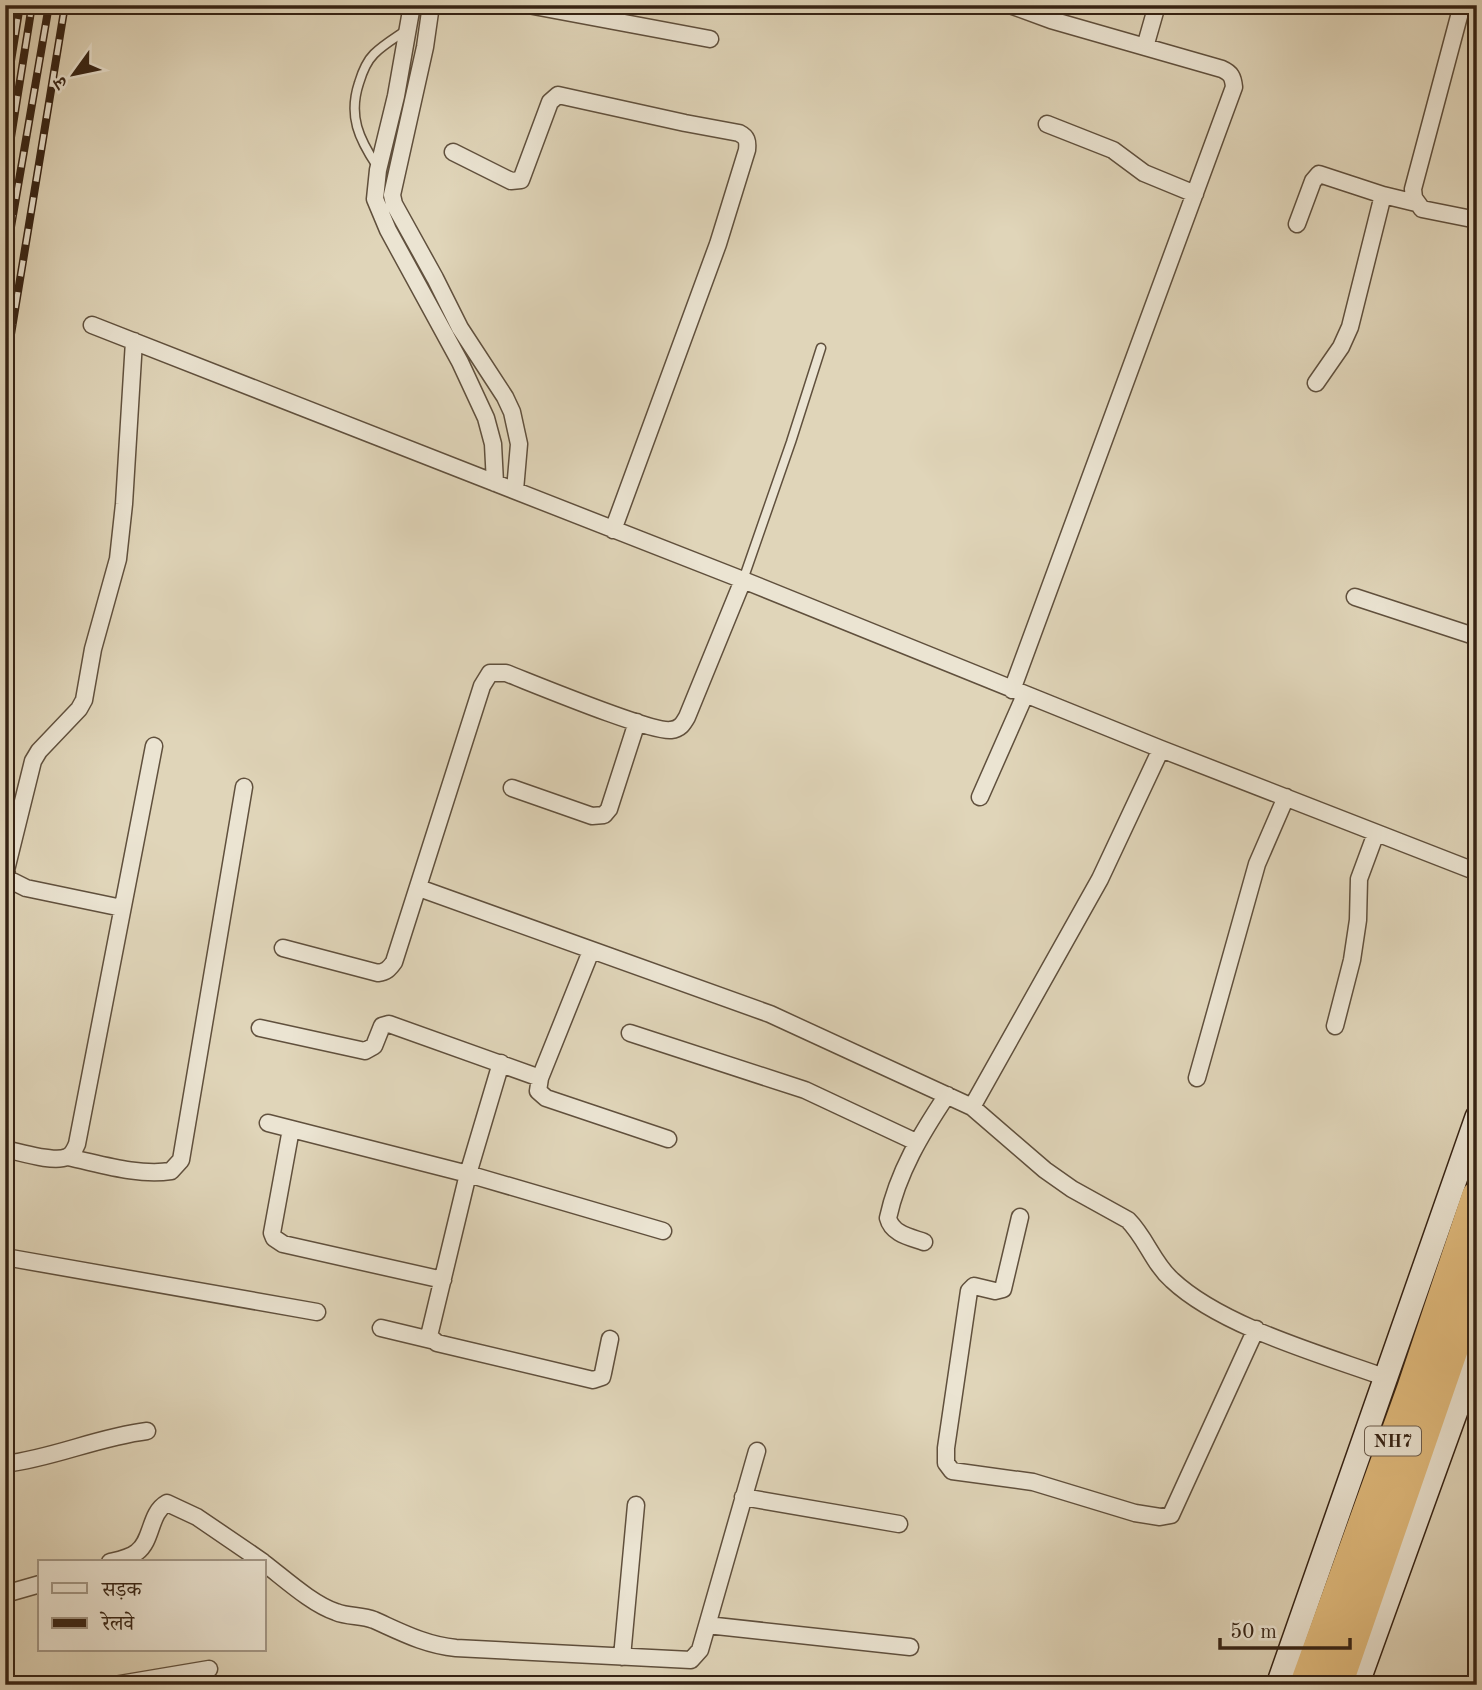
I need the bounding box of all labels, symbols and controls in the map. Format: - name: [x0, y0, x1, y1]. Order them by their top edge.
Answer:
- north arrow: [38, 38, 108, 108]
- text: उ: [51, 72, 74, 93]
- road number: NH7: [1365, 1426, 1421, 1456]
- legend: [38, 1560, 266, 1652]
- text: सड़क: [101, 1580, 142, 1601]
- scale bar: [1220, 1606, 1349, 1650]
- text: रेलवे: [99, 1611, 136, 1635]
- text: 50 m: [1230, 1622, 1277, 1643]

